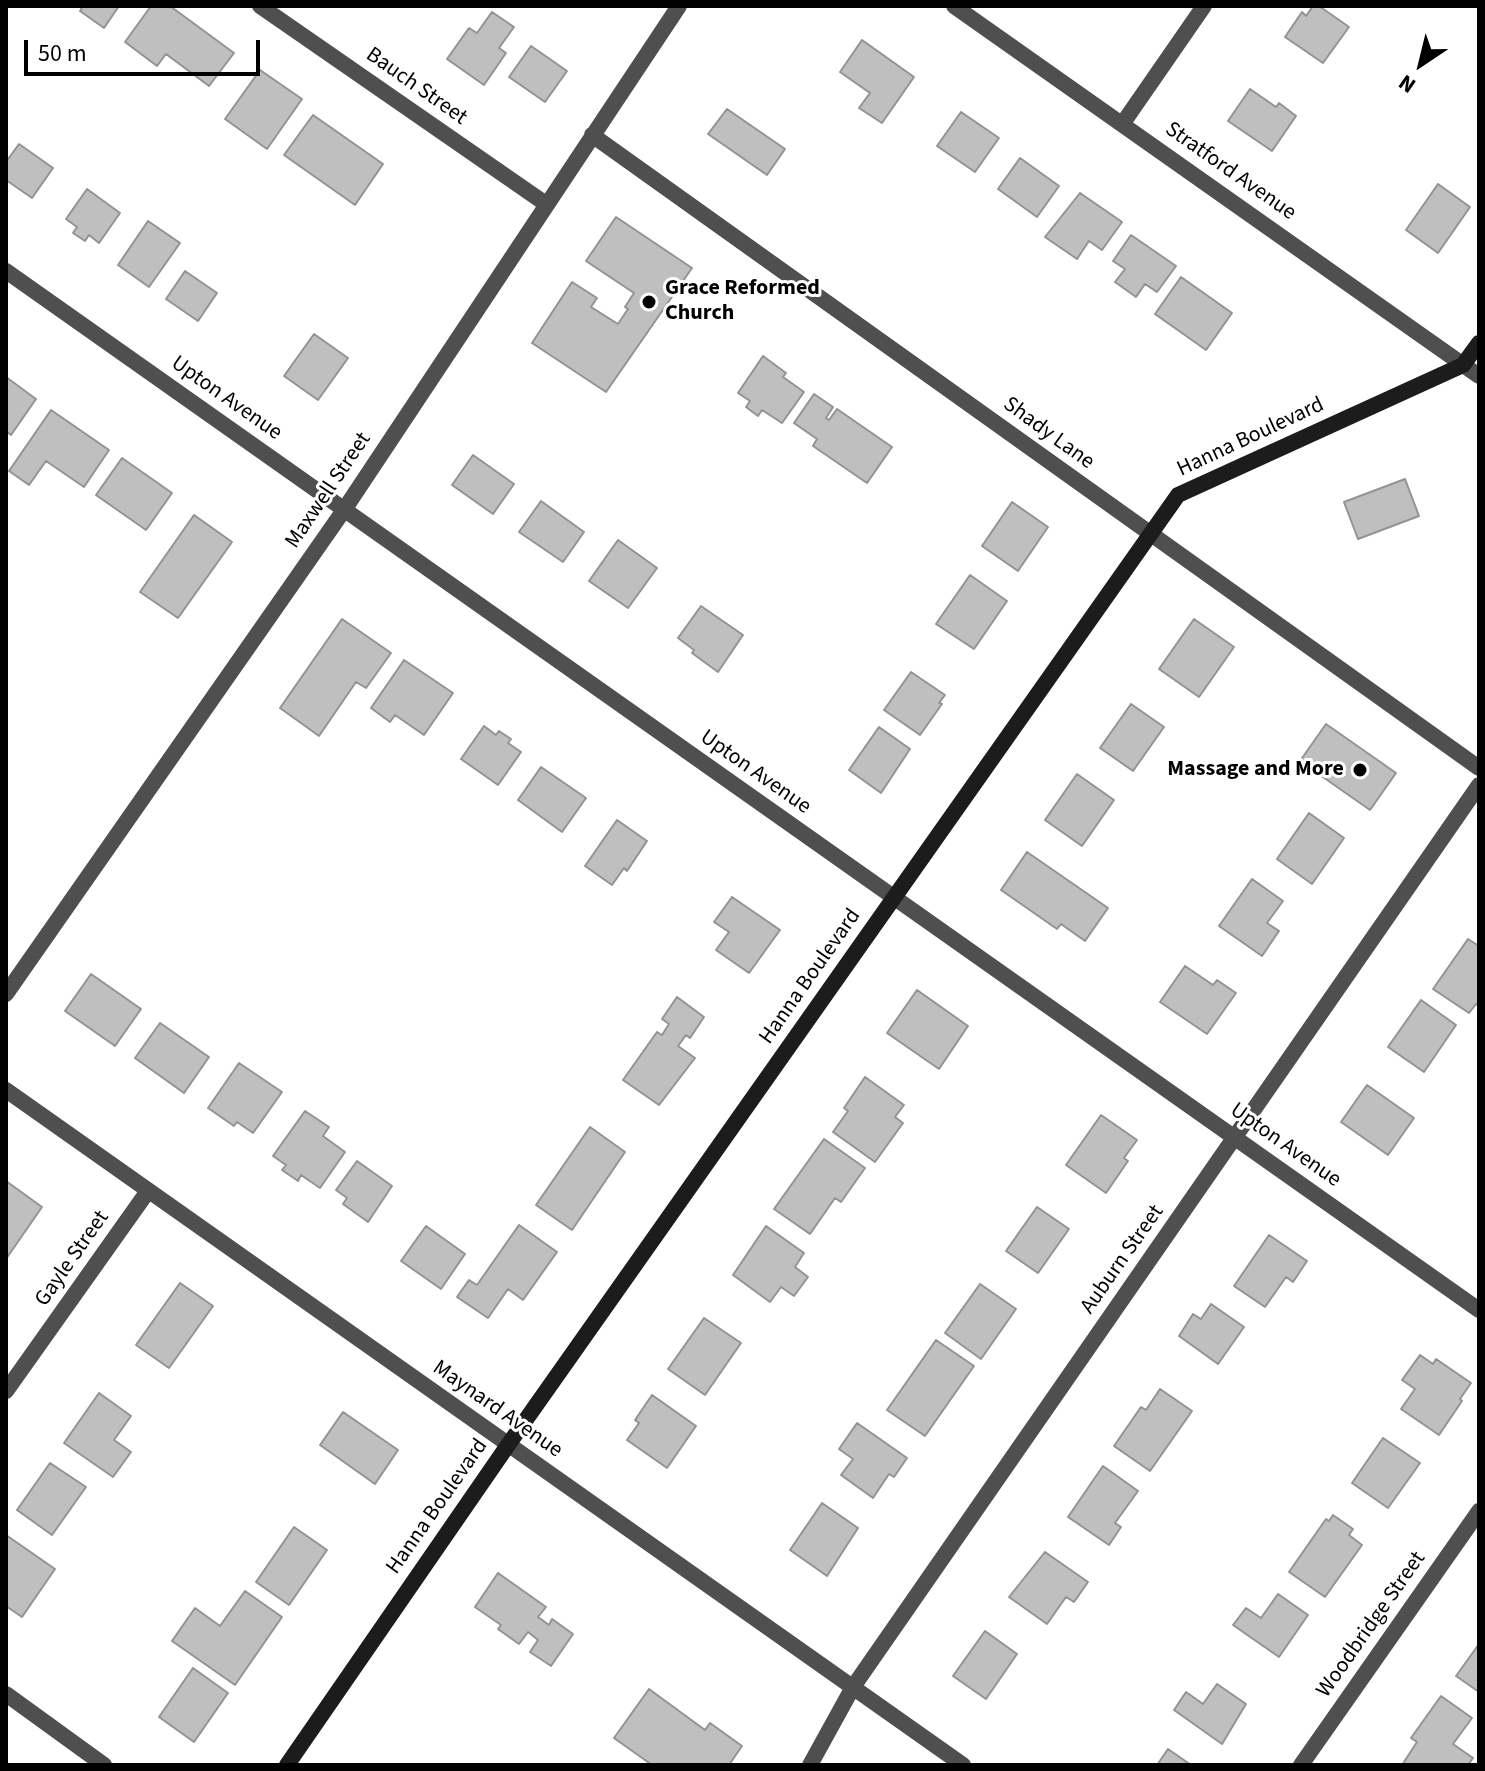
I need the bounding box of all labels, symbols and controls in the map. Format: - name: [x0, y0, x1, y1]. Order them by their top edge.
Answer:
- scale bar: [28, 24, 264, 74]
- north arrow: [1381, 24, 1461, 104]
- text: 50 m: [38, 36, 87, 71]
- street label: Bauch Street: [360, 42, 472, 132]
- text: N: [1392, 66, 1422, 101]
- street label: Stratford Avenue: [1159, 117, 1301, 227]
- place label: Grace Reformed Church: [665, 276, 820, 328]
- marker: Grace Reformed Church: [640, 293, 658, 311]
- street label: Upton Avenue: [165, 351, 287, 447]
- street label: Shady Lane: [997, 392, 1099, 476]
- street label: Hanna Boulevard: [1173, 392, 1329, 484]
- street label: Maxwell Street: [281, 428, 377, 554]
- street label: Upton Avenue: [694, 725, 816, 821]
- place label: Massage and More: [1167, 757, 1344, 783]
- marker: Massage and More: [1351, 761, 1369, 779]
- street label: Hanna Boulevard: [755, 904, 867, 1050]
- street label: Upton Avenue: [1224, 1098, 1346, 1194]
- street label: Auburn Street: [1076, 1200, 1170, 1320]
- street label: Gayle Street: [30, 1206, 116, 1312]
- street label: Maynard Avenue: [427, 1356, 567, 1464]
- street label: Hanna Boulevard: [382, 1434, 494, 1580]
- street label: Woodbridge Street: [1312, 1547, 1432, 1703]

